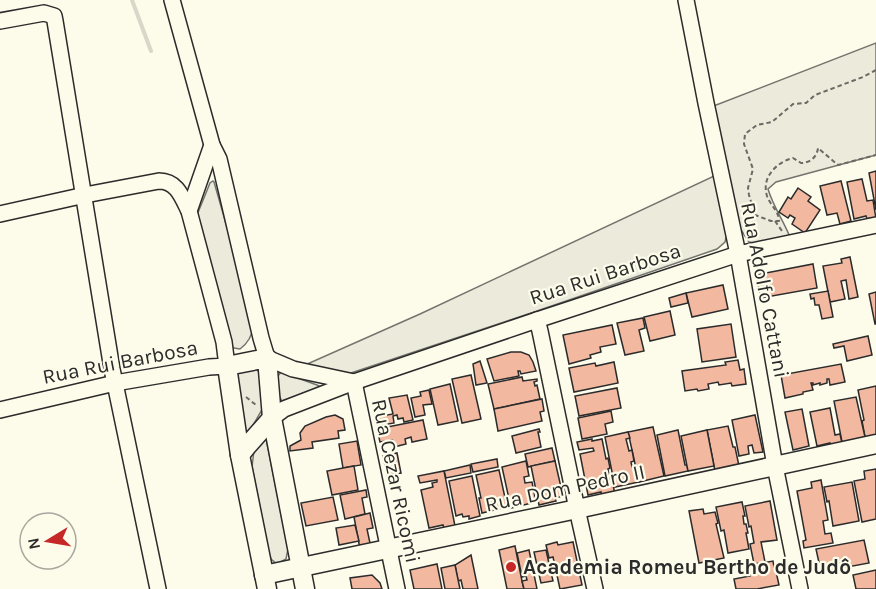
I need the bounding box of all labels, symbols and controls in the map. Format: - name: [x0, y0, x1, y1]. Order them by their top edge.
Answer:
- street label: Rua Adolfo Cattani: [736, 200, 794, 380]
- street label: Rua Rui Barbosa: [526, 238, 684, 310]
- street label: Rua Rui Barbosa: [40, 335, 200, 389]
- street label: Rua Cezar Ricomi: [367, 397, 425, 565]
- street label: Rua Dom Pedro II: [483, 459, 647, 517]
- north arrow: [18, 511, 78, 571]
- text: N: [23, 536, 44, 551]
- place label: Academia Romeu Bertho de Judô: [523, 555, 851, 579]
- marker: Academia Romeu Bertho de Judô: [504, 560, 518, 574]

